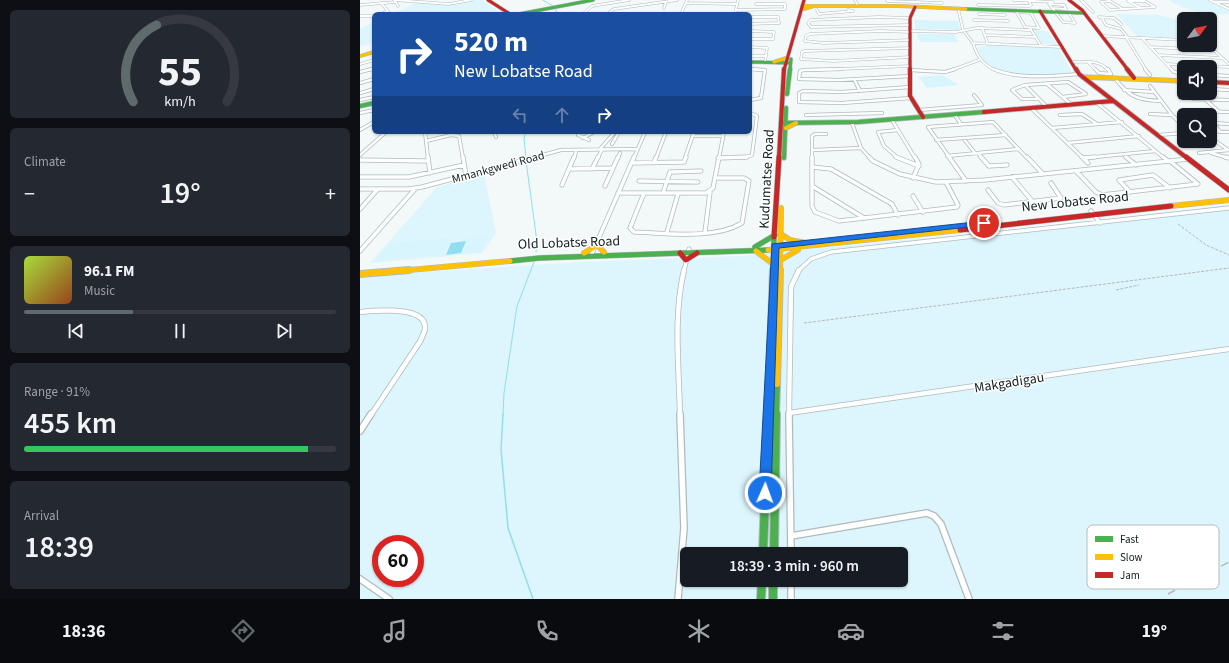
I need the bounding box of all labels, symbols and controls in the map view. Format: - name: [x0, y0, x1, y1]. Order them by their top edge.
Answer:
- north arrow: [1177, 12, 1217, 52]
- map controls: [1177, 12, 1217, 148]
- text: 520 m: [454, 22, 528, 62]
- icon: right: [388, 28, 440, 80]
- text: 55: [158, 42, 202, 102]
- text: New Lobatse Road: [454, 59, 593, 84]
- button: sound: [1177, 60, 1217, 100]
- text: km/h: [164, 90, 196, 111]
- icon: left: [509, 104, 531, 126]
- icon: ahead: [551, 104, 573, 126]
- icon: right: [593, 104, 615, 126]
- button: search: [1177, 108, 1217, 148]
- street label: Kudumatse Road: [754, 129, 780, 229]
- street label: Mmankgwedi Road: [450, 147, 546, 188]
- text: Climate: [24, 153, 66, 171]
- text: 19°: [159, 172, 201, 215]
- text: −: [24, 178, 35, 210]
- text: +: [325, 178, 336, 210]
- street label: New Lobatse Road: [1020, 186, 1130, 218]
- pin: [967, 206, 1001, 240]
- icon: arrive: [973, 212, 995, 234]
- street label: Old Lobatse Road: [518, 231, 621, 255]
- text: 96.1 FM: [84, 261, 135, 282]
- text: Music: [84, 282, 115, 300]
- icon: previous: [65, 320, 87, 342]
- icon: pause: [169, 320, 191, 342]
- icon: next: [273, 320, 295, 342]
- street label: Makgadigau: [973, 368, 1046, 398]
- text: Range · 91%: [24, 383, 90, 401]
- text: 455 km: [24, 402, 117, 445]
- position arrow: [744, 472, 786, 514]
- text: Arrival: [24, 507, 59, 525]
- legend: [1087, 525, 1219, 589]
- text: 18:39: [24, 526, 94, 569]
- text: Fast: [1120, 532, 1139, 547]
- speed limit sign: 60: [372, 535, 424, 587]
- text: Slow: [1120, 550, 1143, 565]
- text: 18:39 · 3 min · 960 m: [729, 556, 859, 577]
- text: Jam: [1120, 568, 1140, 583]
- icon: directions: [229, 617, 257, 645]
- icon: music: [381, 617, 409, 645]
- icon: phone: [533, 617, 561, 645]
- icon: climate: [685, 617, 713, 645]
- icon: car: [837, 617, 865, 645]
- icon: filters: [989, 617, 1017, 645]
- text: 18:36: [62, 619, 105, 644]
- text: 19°: [1141, 619, 1167, 644]

